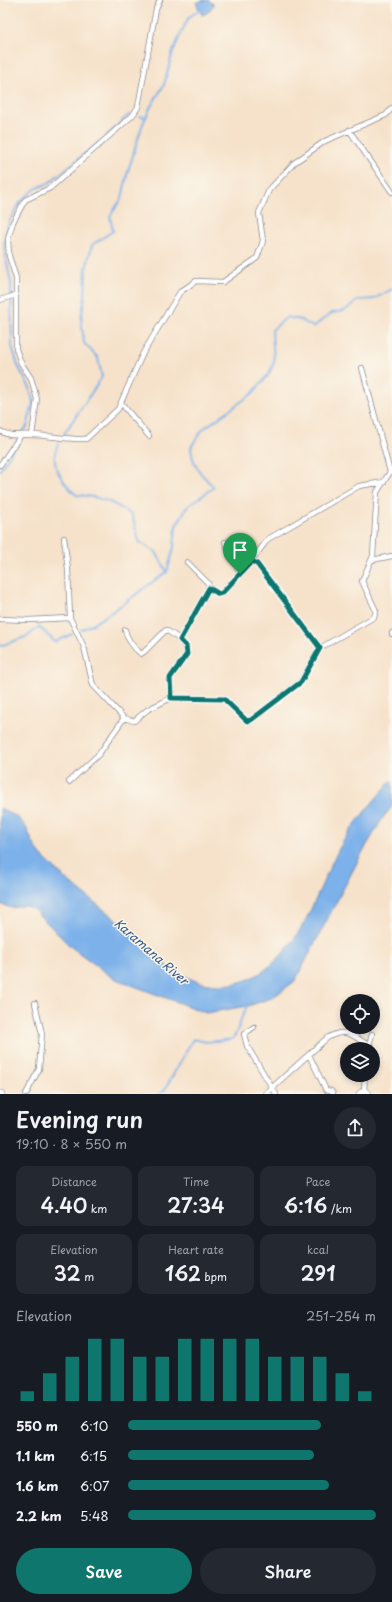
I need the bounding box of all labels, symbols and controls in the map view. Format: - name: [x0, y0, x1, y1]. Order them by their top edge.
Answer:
- pin: [223, 533, 257, 574]
- icon: arrive: [229, 539, 251, 561]
- water label: Karamana River: [111, 914, 194, 990]
- map controls: [340, 994, 380, 1082]
- button: locate: [340, 994, 380, 1034]
- button: layers: [340, 1042, 380, 1082]
- text: Evening run: [16, 1102, 143, 1135]
- button: share: [334, 1107, 376, 1149]
- text: 19:10 · 8 × 550 m: [16, 1134, 127, 1153]
- text: Distance: [51, 1173, 97, 1190]
- text: Time: [183, 1173, 209, 1190]
- text: Pace: [306, 1173, 330, 1190]
- text: 4.40: [41, 1190, 87, 1220]
- text: 27:34: [167, 1190, 225, 1220]
- text: 6:16: [284, 1190, 327, 1220]
- text: km: [87, 1200, 107, 1217]
- text: /km: [327, 1200, 352, 1217]
- text: Elevation: [50, 1241, 98, 1258]
- text: Heart rate: [168, 1241, 224, 1258]
- text: kcal: [307, 1241, 329, 1258]
- text: 32: [54, 1258, 81, 1288]
- text: 162: [165, 1258, 201, 1288]
- text: 291: [300, 1258, 336, 1288]
- text: m: [81, 1268, 94, 1285]
- text: bpm: [201, 1268, 227, 1285]
- text: Elevation: [16, 1306, 72, 1325]
- text: 251–254 m: [306, 1306, 376, 1325]
- text: 550 m: [16, 1416, 58, 1435]
- text: 6:10: [80, 1416, 108, 1435]
- text: 1.1 km: [16, 1446, 55, 1465]
- text: 6:15: [80, 1446, 107, 1465]
- text: 1.6 km: [16, 1476, 58, 1495]
- text: 6:07: [80, 1476, 109, 1495]
- text: 2.2 km: [16, 1506, 62, 1525]
- text: 5:48: [80, 1506, 109, 1525]
- button: Save: [16, 1548, 192, 1594]
- button: Share: [200, 1548, 376, 1594]

